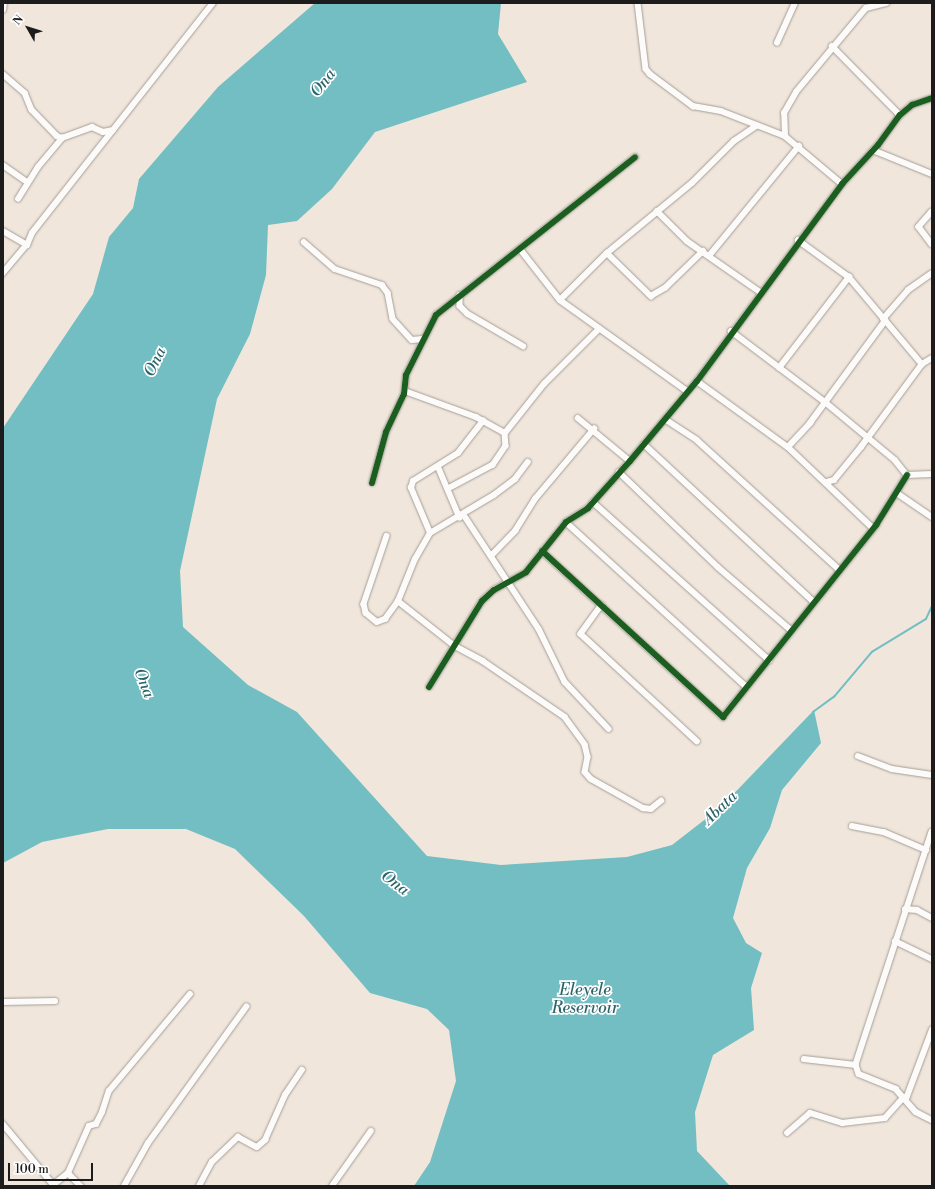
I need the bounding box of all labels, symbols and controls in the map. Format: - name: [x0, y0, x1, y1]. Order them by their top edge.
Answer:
- north arrow: [8, 8, 48, 48]
- text: N: [10, 13, 27, 28]
- water label: Ona: [306, 65, 340, 101]
- water label: Ona: [140, 344, 170, 380]
- water label: Ona: [129, 665, 159, 701]
- water label: Abata: [699, 787, 741, 829]
- water label: Ona: [377, 866, 413, 900]
- water label: Eleyele Reservoir: [551, 980, 619, 1018]
- scale bar: [10, 1155, 95, 1181]
- text: 100 m: [15, 1162, 49, 1177]

